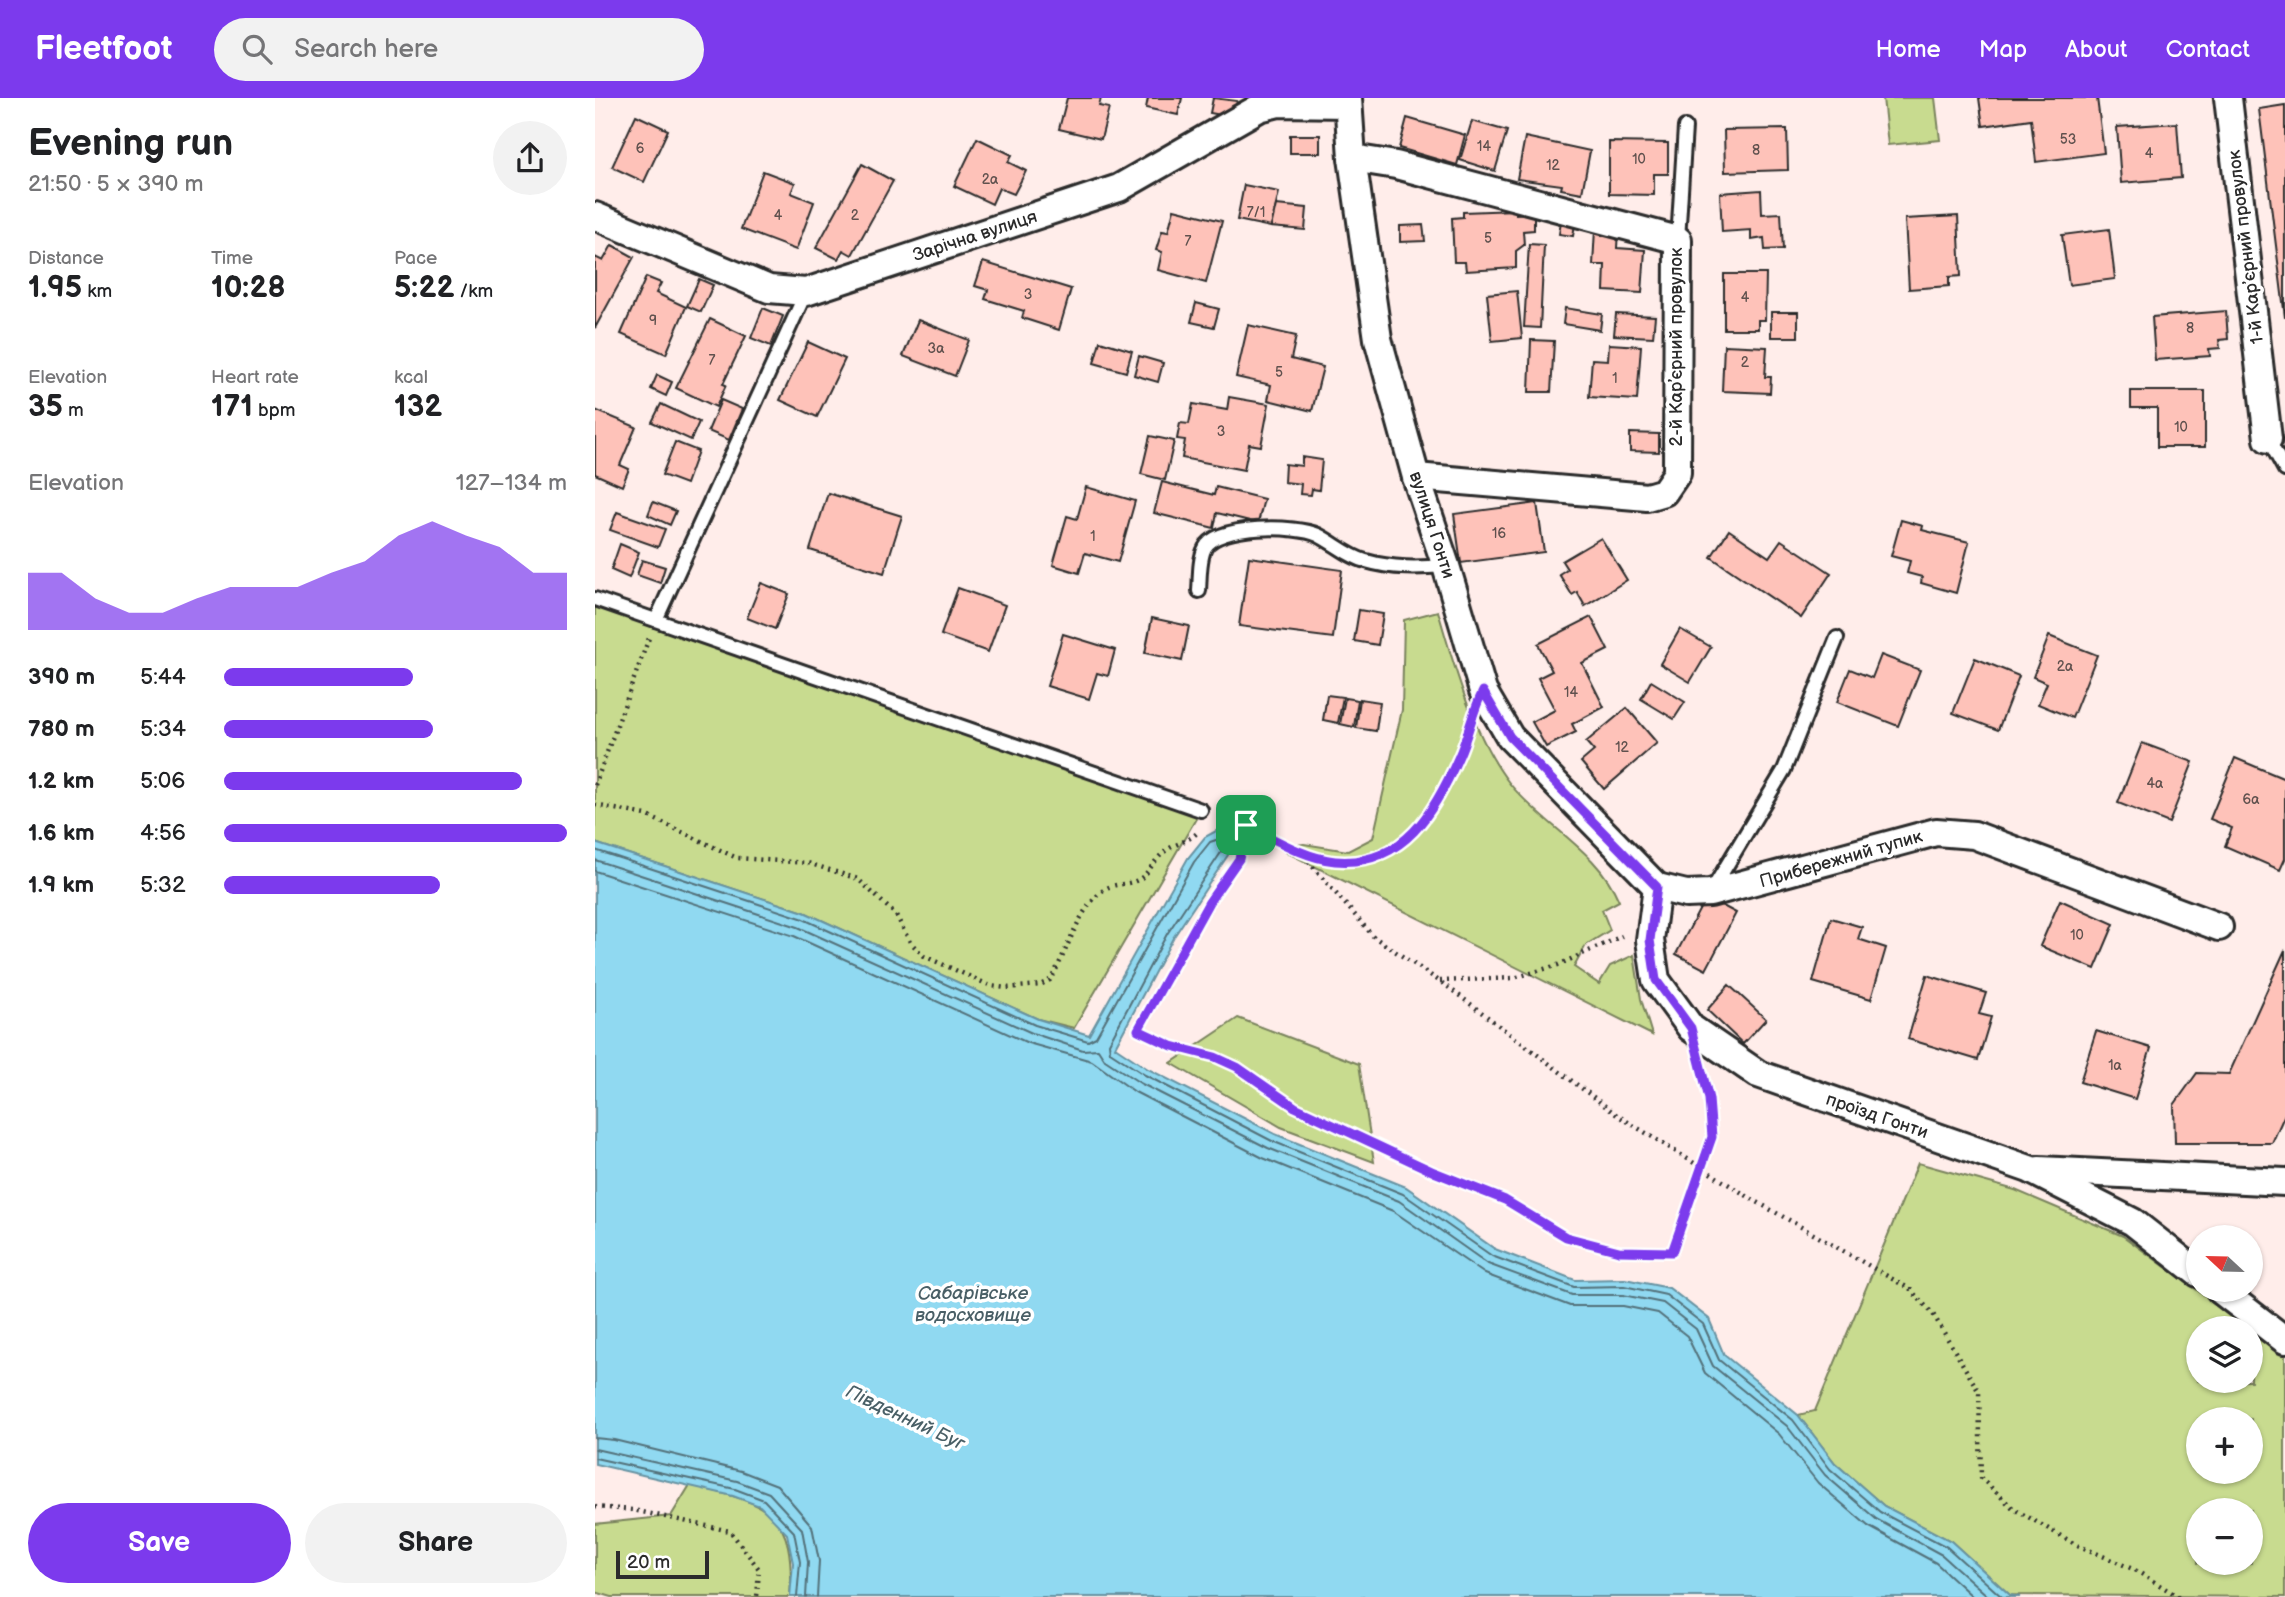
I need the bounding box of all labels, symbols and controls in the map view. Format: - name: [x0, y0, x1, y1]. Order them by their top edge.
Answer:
- search box: [214, 18, 704, 81]
- text: Fleetfoot: [35, 29, 172, 69]
- icon: search: [238, 30, 276, 68]
- text: Search here: [294, 34, 438, 65]
- text: Home: [1876, 35, 1941, 64]
- text: Map: [1979, 35, 2027, 64]
- text: About: [2065, 35, 2127, 64]
- text: Contact: [2165, 35, 2250, 64]
- text: Evening run: [28, 121, 233, 166]
- button: share: [493, 121, 567, 195]
- house number: 53: [2060, 131, 2076, 148]
- house number: 14: [1477, 138, 1491, 155]
- house number: 6: [636, 140, 645, 157]
- house number: 8: [1752, 142, 1760, 159]
- house number: 4: [2145, 145, 2154, 162]
- street label: 1-й Карʼєрний провулок: [2224, 148, 2268, 345]
- house number: 10: [1632, 151, 1646, 168]
- house number: 12: [1546, 157, 1561, 174]
- text: 21:50 · 5 × 390 m: [28, 170, 204, 198]
- house number: 2а: [982, 171, 999, 188]
- house number: 7/1: [1247, 204, 1265, 221]
- street label: Зарічна вулиця: [910, 206, 1040, 266]
- house number: 4: [774, 207, 783, 224]
- house number: 2: [851, 207, 860, 224]
- house number: 5: [1484, 230, 1492, 247]
- house number: 7: [1185, 233, 1192, 250]
- text: Distance: [28, 247, 104, 270]
- text: Time: [211, 247, 253, 270]
- text: Pace: [394, 247, 437, 270]
- street label: 2-й Карʼєрний провулок: [1666, 247, 1687, 446]
- text: 1.95: [28, 270, 82, 306]
- text: 10:28: [211, 270, 286, 306]
- text: 5:22: [394, 270, 454, 306]
- text: km: [82, 280, 112, 303]
- text: /km: [454, 280, 493, 303]
- house number: 3: [1024, 286, 1032, 303]
- house number: 4: [1741, 289, 1750, 306]
- house number: 9: [649, 312, 657, 329]
- house number: 8: [2186, 320, 2194, 337]
- house number: 3а: [928, 340, 945, 357]
- house number: 7: [709, 352, 716, 369]
- house number: 2: [1741, 354, 1750, 371]
- house number: 5: [1275, 364, 1283, 381]
- text: Elevation: [28, 366, 107, 389]
- text: Heart rate: [211, 366, 299, 389]
- text: kcal: [394, 366, 428, 389]
- house number: 1: [1612, 370, 1618, 387]
- text: 35: [28, 389, 63, 425]
- text: 171: [211, 389, 253, 425]
- text: 132: [394, 389, 442, 425]
- text: m: [63, 399, 84, 422]
- text: bpm: [253, 399, 295, 422]
- house number: 10: [2174, 419, 2188, 436]
- house number: 3: [1217, 423, 1225, 440]
- text: Elevation: [28, 469, 124, 497]
- text: 127–134 m: [456, 469, 567, 497]
- street label: вулиця Гонти: [1405, 469, 1459, 581]
- house number: 16: [1492, 525, 1506, 542]
- house number: 1: [1090, 528, 1096, 545]
- house number: 2а: [2057, 658, 2074, 675]
- text: 390 m: [28, 663, 95, 691]
- text: 5:44: [140, 663, 186, 691]
- house number: 14: [1564, 684, 1578, 701]
- text: 780 m: [28, 715, 95, 743]
- text: 5:34: [140, 715, 186, 743]
- house number: 12: [1615, 739, 1630, 756]
- text: 1.2 km: [28, 767, 94, 795]
- text: 5:06: [140, 767, 185, 795]
- house number: 4а: [2147, 775, 2164, 792]
- house number: 6а: [2243, 791, 2260, 808]
- pin: [1216, 795, 1276, 855]
- icon: arrive: [1227, 806, 1265, 844]
- text: 1.6 km: [28, 819, 95, 847]
- text: 4:56: [140, 819, 186, 847]
- street label: Прибережний тупик: [1757, 826, 1925, 892]
- text: 1.9 km: [28, 871, 94, 899]
- text: 5:32: [140, 871, 186, 899]
- house number: 10: [2070, 927, 2084, 944]
- house number: 1а: [2108, 1057, 2123, 1074]
- street label: проїзд Гонти: [1823, 1089, 1931, 1143]
- north arrow: [2186, 1225, 2263, 1302]
- map controls: [2186, 1225, 2263, 1575]
- water label: Сабарівське водосховище: [915, 1282, 1031, 1327]
- button: layers: [2186, 1316, 2263, 1393]
- water label: Південний Буг: [842, 1380, 970, 1456]
- button: +: [2186, 1407, 2263, 1484]
- button: −: [2186, 1498, 2263, 1575]
- button: Save: [28, 1503, 291, 1583]
- button: Share: [305, 1503, 567, 1583]
- scale bar: [616, 1548, 709, 1580]
- text: 20 m: [627, 1551, 670, 1574]

